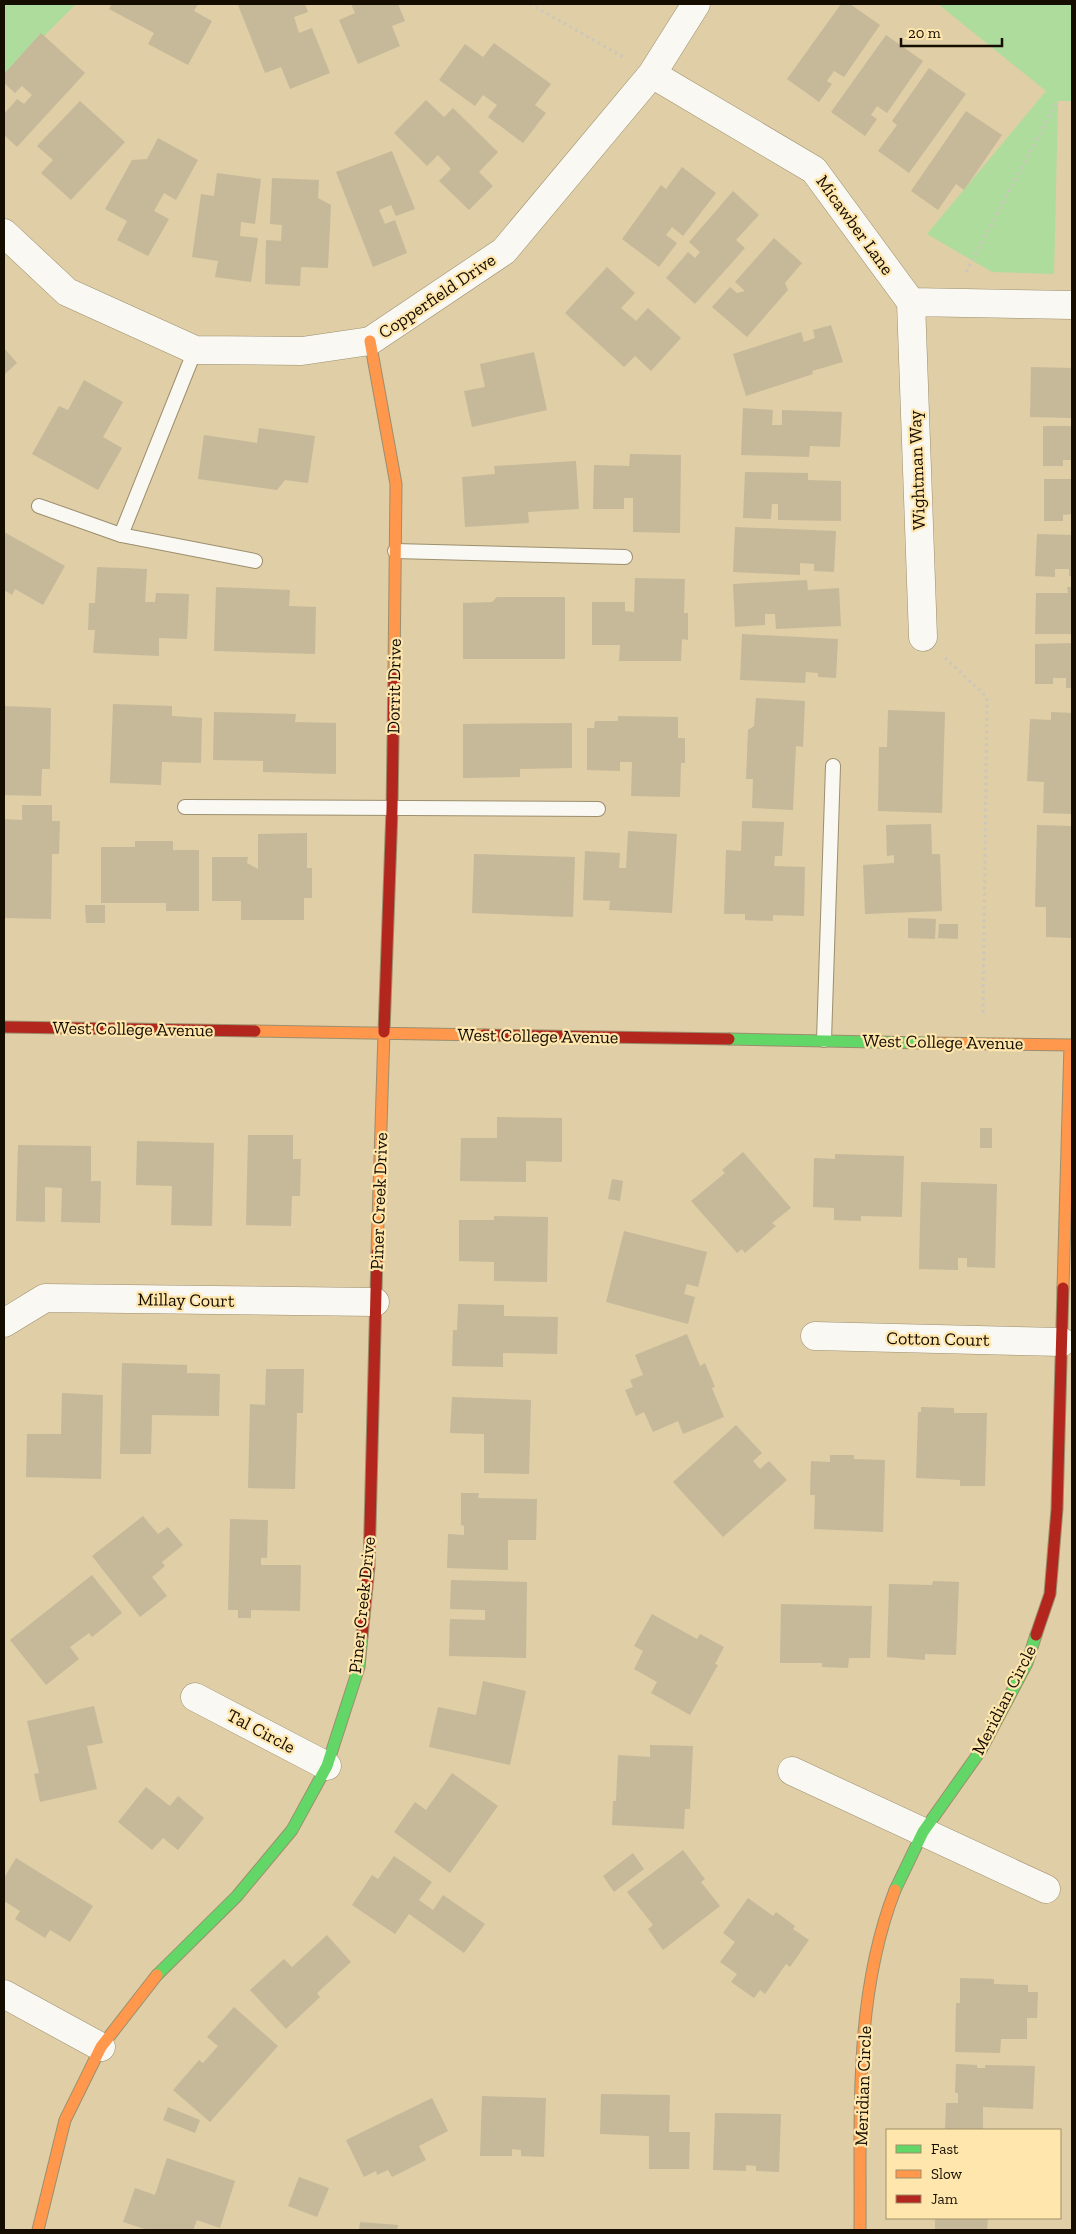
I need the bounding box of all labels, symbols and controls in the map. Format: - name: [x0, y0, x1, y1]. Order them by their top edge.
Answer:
- scale bar: [901, 15, 1002, 47]
- text: 20 m: [908, 24, 941, 42]
- street label: Micawber Lane: [811, 171, 899, 279]
- street label: Copperfield Drive: [374, 249, 500, 343]
- street label: Wightman Way: [904, 409, 930, 530]
- street label: Dorrit Drive: [382, 638, 406, 734]
- street label: West College Avenue: [52, 1017, 214, 1041]
- street label: West College Avenue: [457, 1024, 619, 1048]
- street label: West College Avenue: [862, 1030, 1024, 1054]
- street label: Piner Creek Drive: [366, 1132, 392, 1270]
- street label: Millay Court: [137, 1288, 235, 1312]
- street label: Cotton Court: [886, 1327, 990, 1351]
- street label: Piner Creek Drive: [344, 1536, 380, 1674]
- street label: Meridian Circle: [967, 1641, 1041, 1759]
- street label: Tal Circle: [223, 1704, 299, 1758]
- street label: Meridian Circle: [850, 2025, 876, 2147]
- legend: [886, 2129, 1061, 2219]
- text: Fast: [931, 2140, 959, 2158]
- text: Slow: [931, 2165, 963, 2183]
- text: Jam: [931, 2190, 958, 2208]

